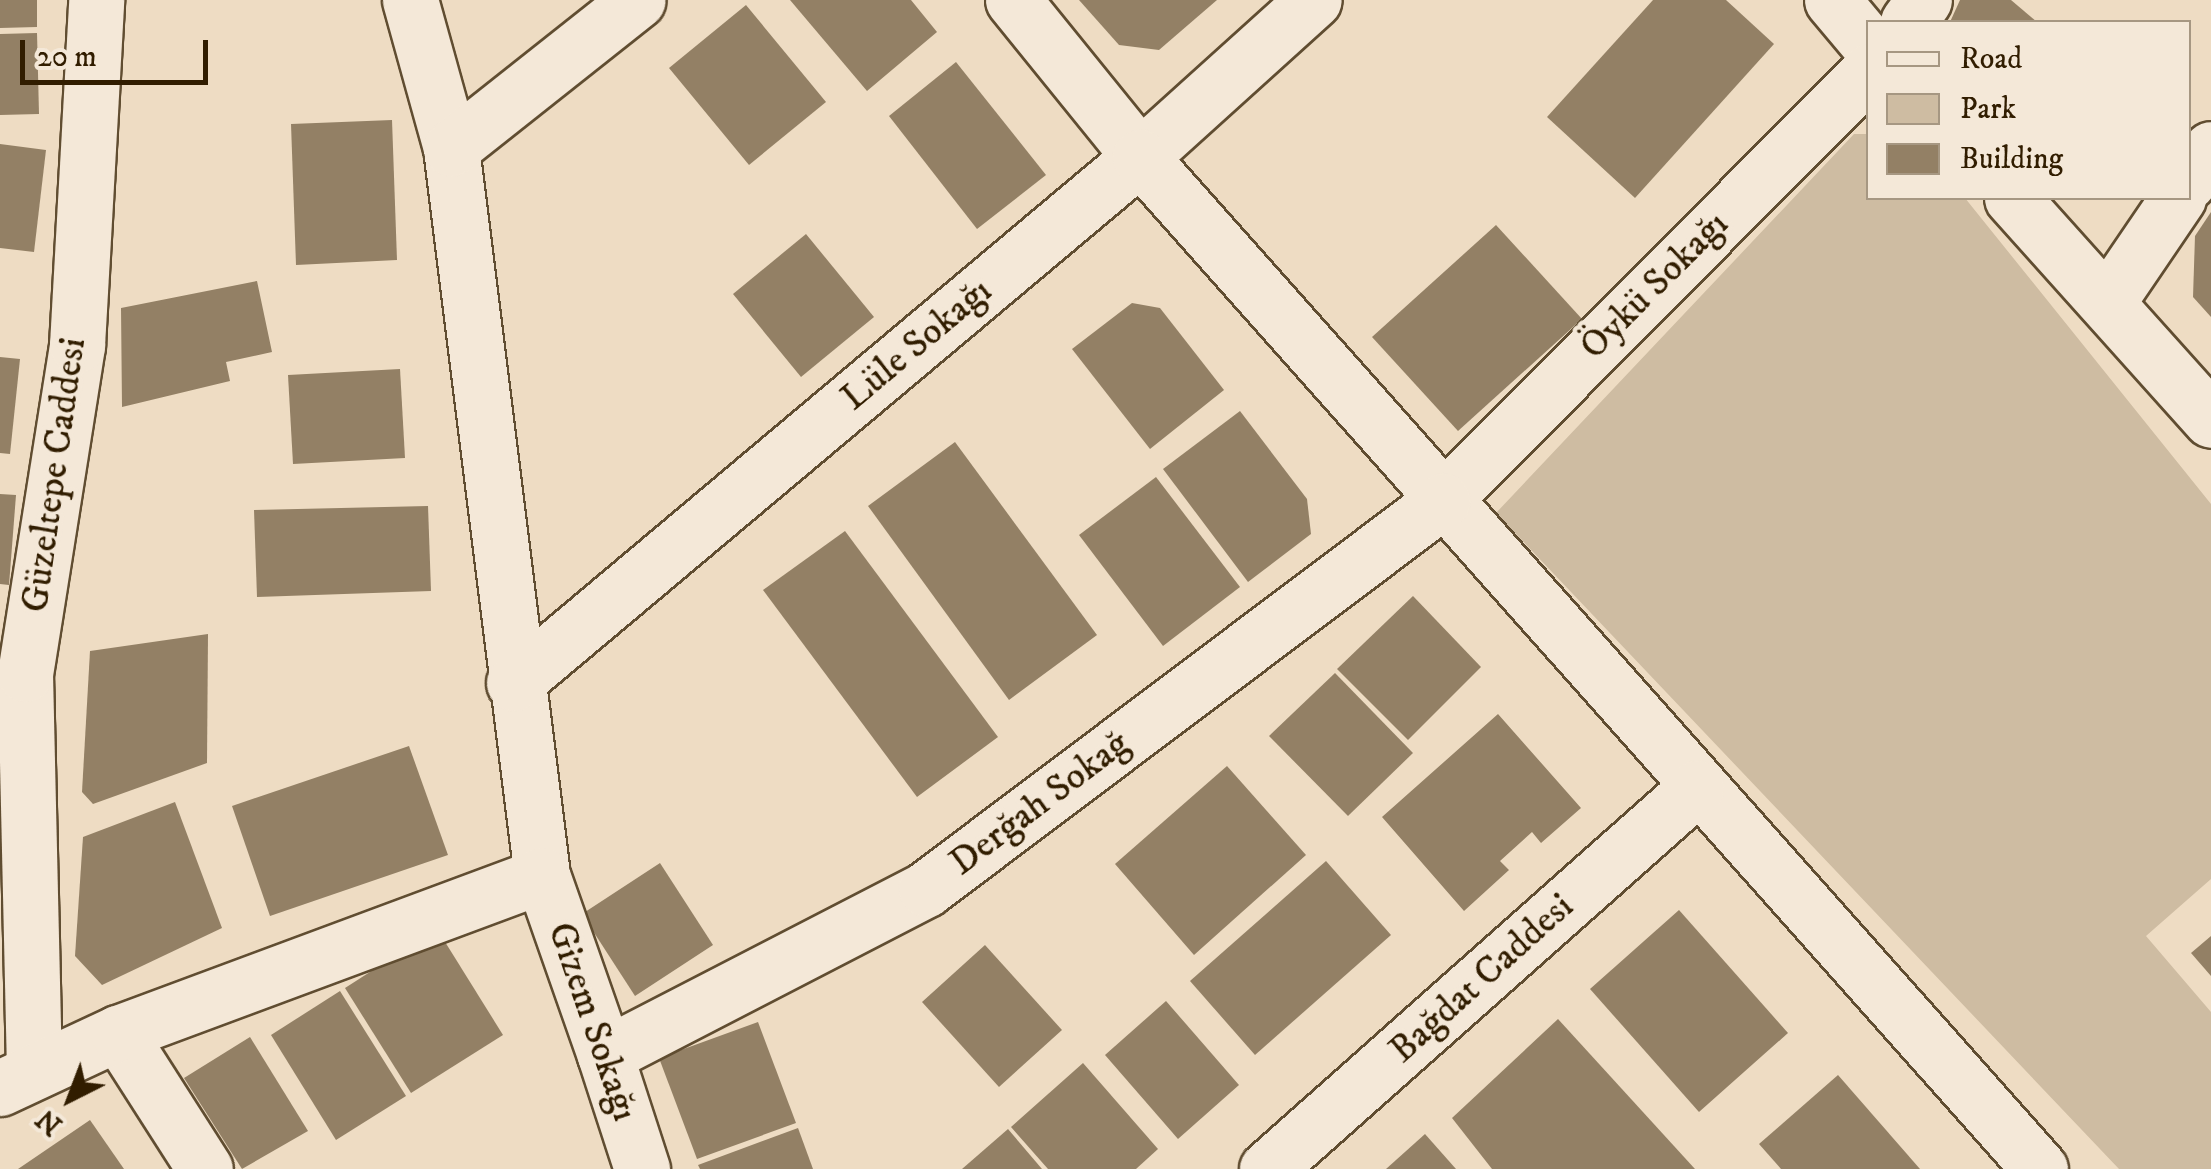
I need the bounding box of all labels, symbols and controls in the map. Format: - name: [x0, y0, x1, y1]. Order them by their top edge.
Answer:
- scale bar: [25, 20, 212, 82]
- legend: [1866, 20, 2191, 200]
- text: 20 m: [37, 39, 97, 76]
- text: Road: [1960, 41, 2022, 78]
- text: Park: [1960, 91, 2016, 128]
- text: Building: [1960, 141, 2063, 178]
- street label: Öykü Sokağı: [1571, 202, 1739, 370]
- street label: Lüle Sokağı: [832, 269, 1002, 421]
- street label: Güzeltepe Caddesi: [13, 335, 97, 615]
- street label: Derğah Sokağ: [941, 722, 1139, 886]
- street label: Bağdat Caddesi: [1381, 885, 1583, 1073]
- street label: Gizem Sokağı: [537, 917, 647, 1127]
- north arrow: [20, 1049, 120, 1149]
- text: N: [29, 1101, 70, 1142]

